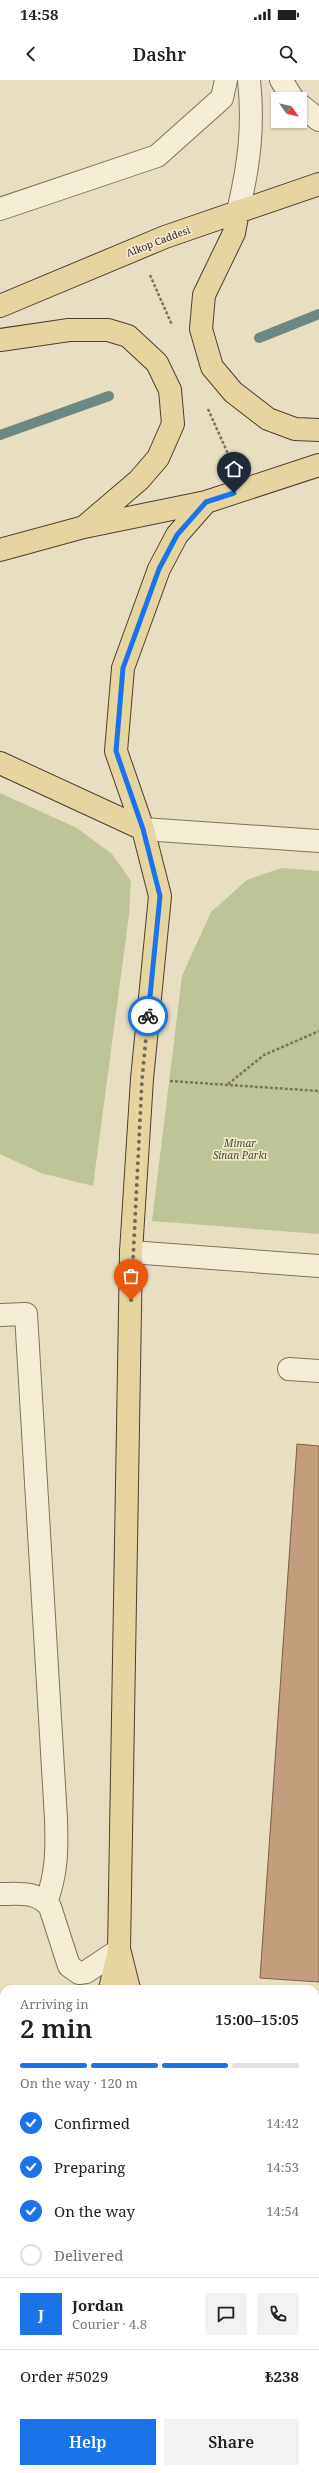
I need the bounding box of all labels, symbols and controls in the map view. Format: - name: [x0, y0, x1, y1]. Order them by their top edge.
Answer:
- text: 14:58: [20, 4, 58, 24]
- text: Dashr: [133, 42, 186, 66]
- icon: back: [20, 43, 42, 65]
- icon: search: [277, 43, 299, 65]
- north arrow: [271, 92, 307, 128]
- map controls: [271, 92, 307, 128]
- street label: Alkop Caddesi: [124, 222, 193, 260]
- pin: [217, 452, 251, 493]
- icon: home: [223, 458, 245, 480]
- courier: [128, 996, 168, 1036]
- icon: bike: [137, 1005, 159, 1027]
- park label: Mimar Sinan Parkı: [213, 1136, 267, 1162]
- pin: [114, 1259, 148, 1300]
- icon: bag: [120, 1265, 142, 1287]
- text: Arriving in: [20, 1995, 89, 2013]
- text: 15:00–15:05: [215, 2009, 299, 2029]
- text: 2 min: [20, 2010, 93, 2046]
- text: On the way · 120 m: [20, 2074, 138, 2092]
- icon: check: [20, 2112, 42, 2134]
- text: Confirmed: [54, 2113, 130, 2133]
- text: 14:42: [266, 2114, 299, 2132]
- icon: check: [20, 2156, 42, 2178]
- text: Preparing: [54, 2157, 125, 2177]
- text: 14:53: [266, 2158, 299, 2176]
- icon: check: [20, 2200, 42, 2222]
- text: On the way: [54, 2201, 135, 2221]
- text: 14:54: [266, 2202, 299, 2220]
- text: Delivered: [54, 2245, 123, 2265]
- button: chat: [205, 2293, 247, 2335]
- button: phone: [257, 2293, 299, 2335]
- text: Jordan: [72, 2295, 124, 2315]
- text: J: [38, 2304, 44, 2324]
- text: Courier · 4.8: [72, 2315, 147, 2333]
- text: Order #5029: [20, 2366, 108, 2386]
- text: ₺238: [265, 2366, 299, 2386]
- button: Help: [20, 2419, 156, 2465]
- button: Share: [164, 2419, 299, 2465]

